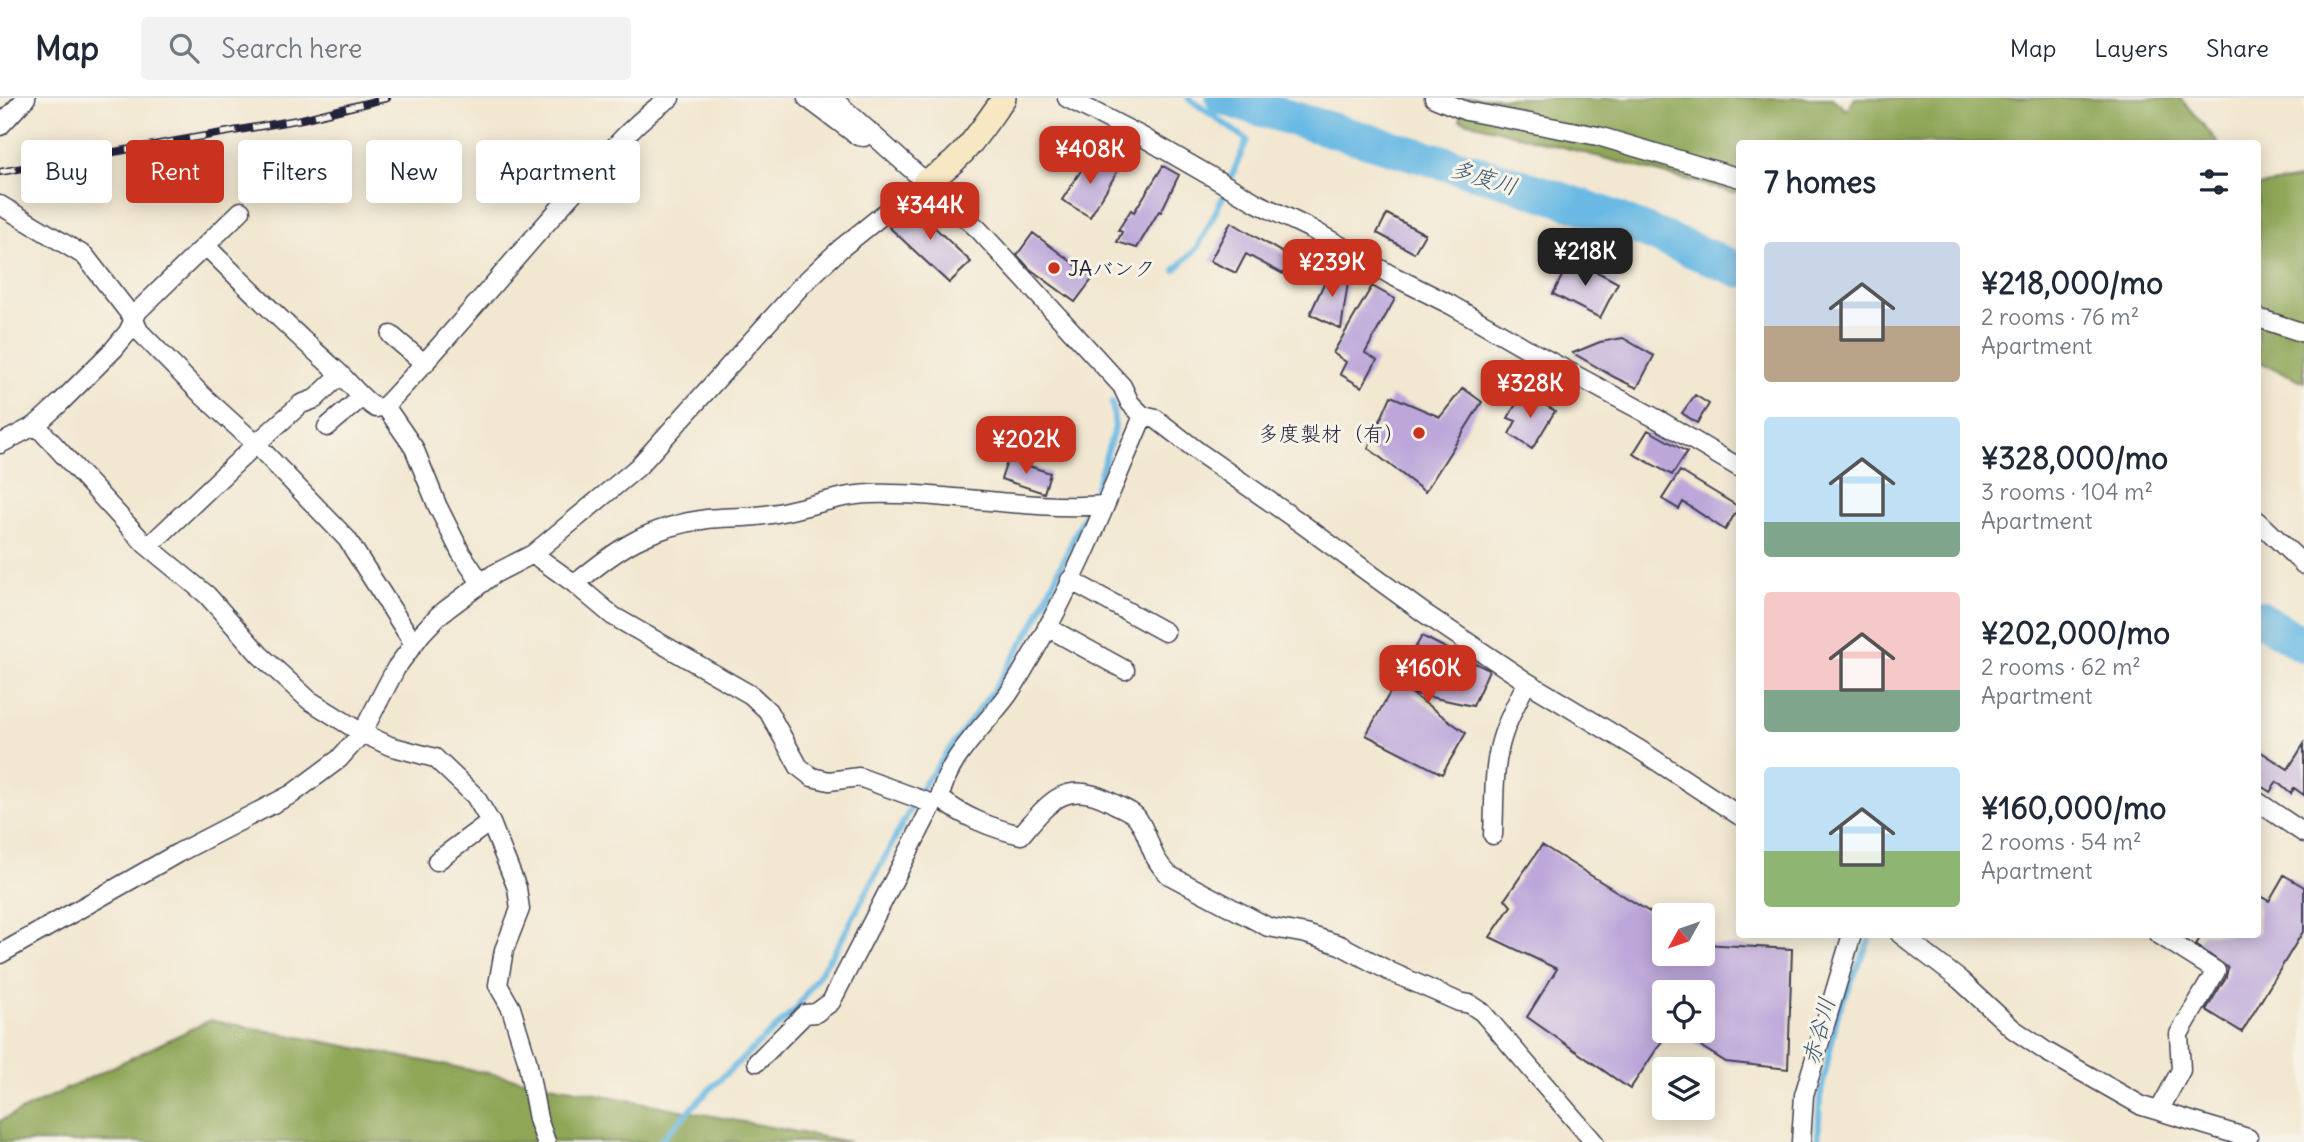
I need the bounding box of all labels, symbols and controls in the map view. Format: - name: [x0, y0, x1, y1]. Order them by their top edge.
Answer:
- search box: [141, 17, 631, 80]
- text: Map: [35, 27, 99, 69]
- icon: search: [165, 29, 203, 67]
- text: Search here: [221, 32, 362, 65]
- text: Map: [2010, 33, 2056, 63]
- text: Layers: [2094, 33, 2168, 63]
- text: Share: [2206, 33, 2269, 63]
- pin: ¥408K: [1041, 126, 1139, 186]
- text: ¥408K: [1055, 134, 1125, 163]
- chip: Buy: [21, 140, 112, 203]
- chip: Rent: [126, 140, 224, 203]
- chip: Filters: [238, 140, 352, 203]
- chip: New: [366, 140, 462, 203]
- chip: Apartment: [476, 140, 640, 203]
- water label: 多度川: [1447, 153, 1521, 201]
- text: 7 homes: [1764, 163, 1876, 201]
- icon: filters: [2195, 163, 2233, 201]
- pin: ¥344K: [881, 183, 979, 242]
- text: ¥344K: [896, 190, 964, 219]
- pin: ¥218K: [1536, 228, 1634, 288]
- text: ¥218K: [1554, 236, 1616, 265]
- pin: ¥239K: [1283, 240, 1381, 299]
- text: ¥239K: [1299, 247, 1365, 276]
- place label: JAバンク: [1068, 255, 1155, 282]
- marker: JAバンク: [1046, 260, 1062, 276]
- text: ¥218,000/mo: [1981, 264, 2163, 302]
- icon: home: [1820, 270, 1904, 354]
- text: 2 rooms · 76 m²: [1981, 302, 2139, 331]
- text: Apartment: [1981, 331, 2093, 360]
- pin: ¥328K: [1481, 360, 1579, 420]
- text: ¥328K: [1497, 368, 1563, 397]
- pin: ¥202K: [977, 416, 1075, 476]
- place label: 多度製材（有）: [1258, 420, 1405, 447]
- text: ¥202K: [992, 424, 1060, 453]
- marker: 多度製材（有）: [1411, 425, 1427, 441]
- text: ¥328,000/mo: [1981, 439, 2168, 477]
- icon: home: [1820, 445, 1904, 529]
- text: 3 rooms · 104 m²: [1981, 477, 2153, 506]
- text: Apartment: [1981, 506, 2093, 535]
- text: ¥202,000/mo: [1981, 614, 2170, 652]
- icon: home: [1820, 620, 1904, 704]
- pin: ¥160K: [1379, 646, 1477, 705]
- text: 2 rooms · 62 m²: [1981, 652, 2141, 681]
- text: ¥160K: [1395, 653, 1461, 682]
- text: Apartment: [1981, 681, 2093, 710]
- text: ¥160,000/mo: [1981, 789, 2166, 827]
- icon: home: [1820, 795, 1904, 879]
- text: 2 rooms · 54 m²: [1981, 827, 2142, 856]
- text: Apartment: [1981, 856, 2093, 885]
- north arrow: [1652, 903, 1715, 966]
- map controls: [1652, 903, 1715, 1120]
- button: locate: [1652, 980, 1715, 1043]
- water label: 赤谷川: [1795, 994, 1841, 1068]
- button: layers: [1652, 1057, 1715, 1120]

